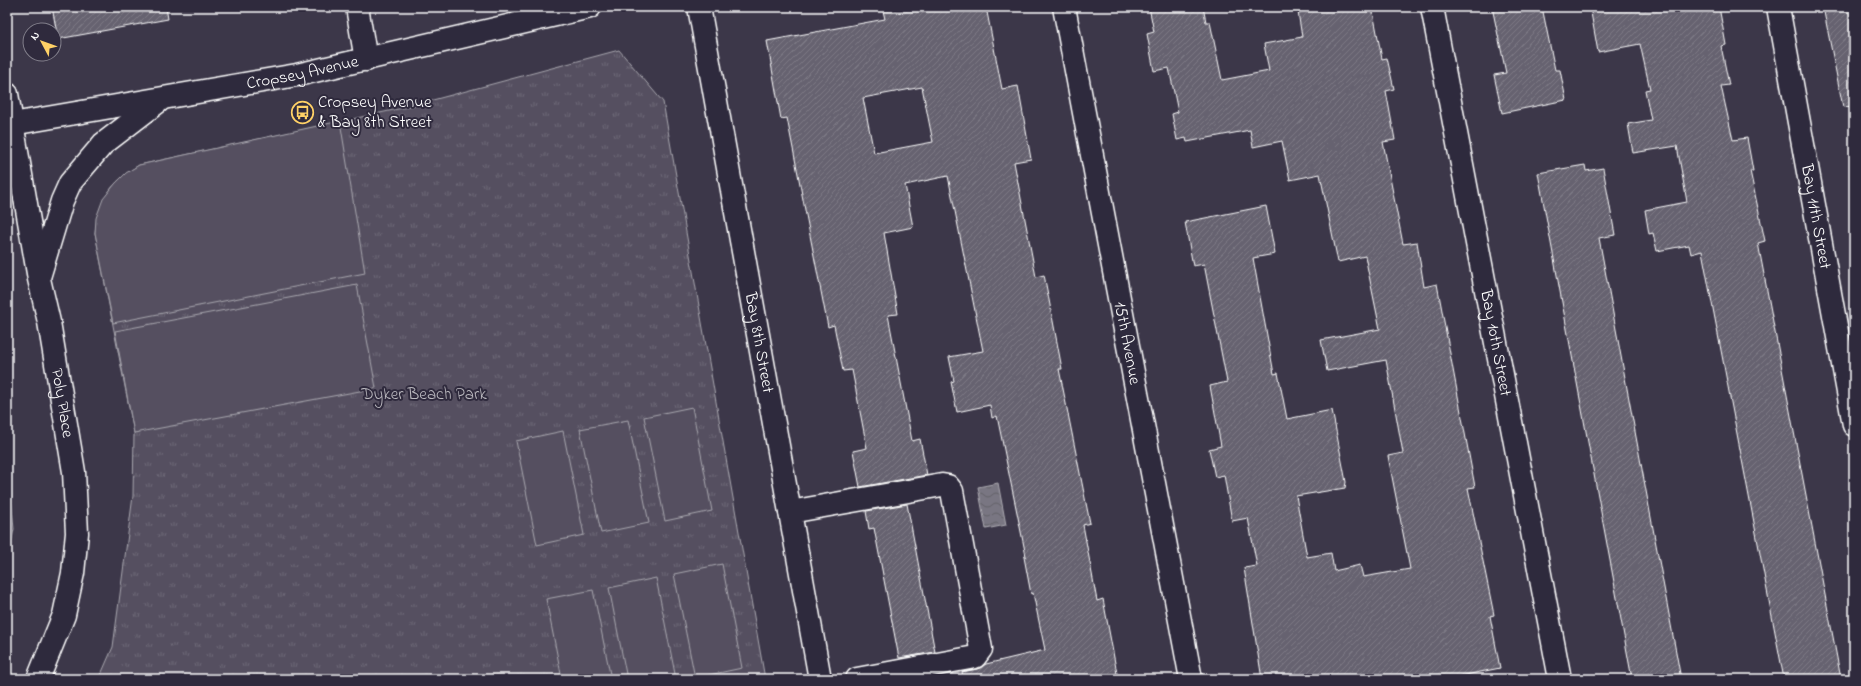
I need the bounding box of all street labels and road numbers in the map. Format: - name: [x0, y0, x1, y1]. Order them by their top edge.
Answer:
- street label: Cropsey Avenue: [245, 49, 361, 96]
- street label: Bay 11th Street: [1794, 161, 1838, 271]
- street label: Bay 10th Street: [1473, 287, 1518, 399]
- street label: Bay 8th Street: [738, 289, 781, 395]
- street label: 15th Avenue: [1107, 299, 1148, 387]
- street label: Poly Place: [44, 367, 81, 440]

